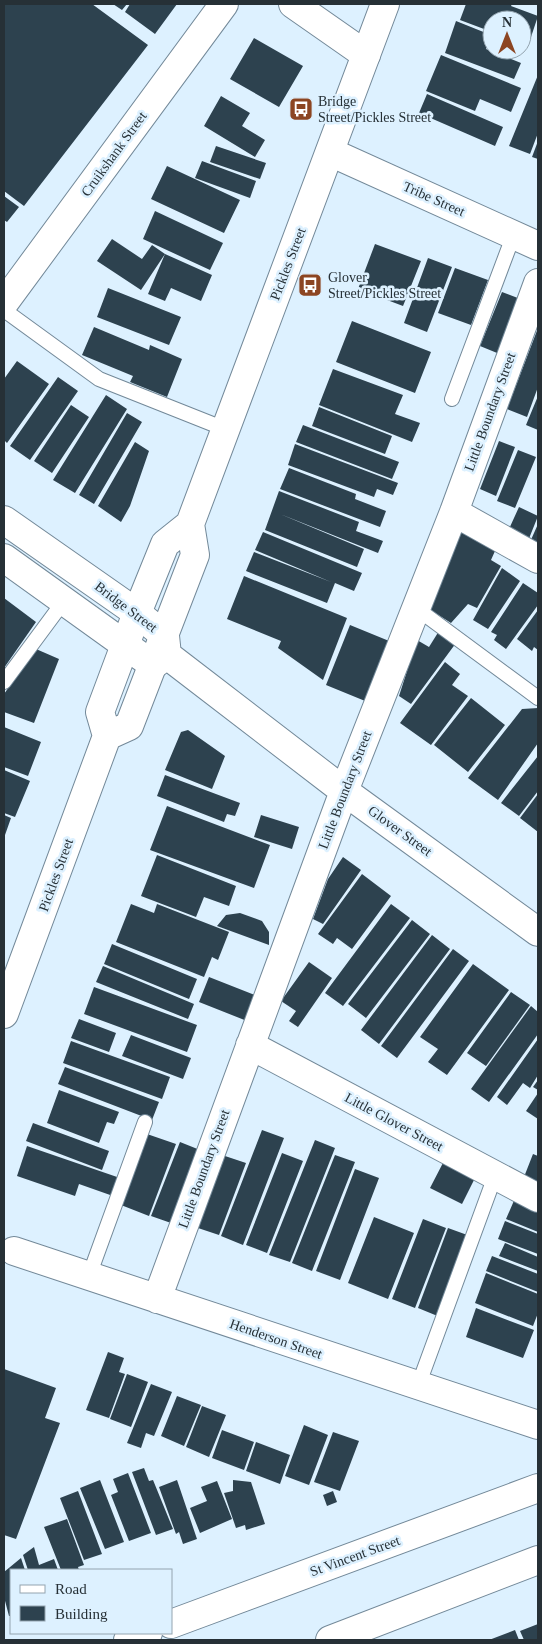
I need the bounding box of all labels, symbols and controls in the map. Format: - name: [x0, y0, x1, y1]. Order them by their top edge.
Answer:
- north arrow: [482, 10, 532, 60]
- text: N: [502, 15, 512, 30]
- place label: Bridge Street/Pickles Street: [318, 94, 431, 125]
- bus stop icon: Bridge Street/Pickles Street: [288, 96, 314, 122]
- street label: Cruikshank Street: [78, 109, 150, 199]
- street label: Tribe Street: [401, 179, 467, 219]
- street label: Pickles Street: [267, 225, 309, 302]
- place label: Glover Street/Pickles Street: [328, 270, 441, 301]
- bus stop icon: Glover Street/Pickles Street: [297, 272, 323, 298]
- street label: Little Boundary Street: [462, 351, 518, 473]
- street label: Bridge Street: [92, 579, 160, 635]
- street label: Little Boundary Street: [316, 729, 374, 851]
- street label: Glover Street: [365, 803, 435, 859]
- street label: Pickles Street: [36, 836, 76, 914]
- street label: Little Glover Street: [342, 1090, 446, 1154]
- street label: Little Boundary Street: [176, 1108, 232, 1230]
- street label: Henderson Street: [228, 1316, 324, 1362]
- street label: St Vincent Street: [308, 1533, 402, 1579]
- legend: [10, 1569, 172, 1634]
- text: Road: [55, 1581, 87, 1597]
- text: Building: [55, 1606, 108, 1622]

